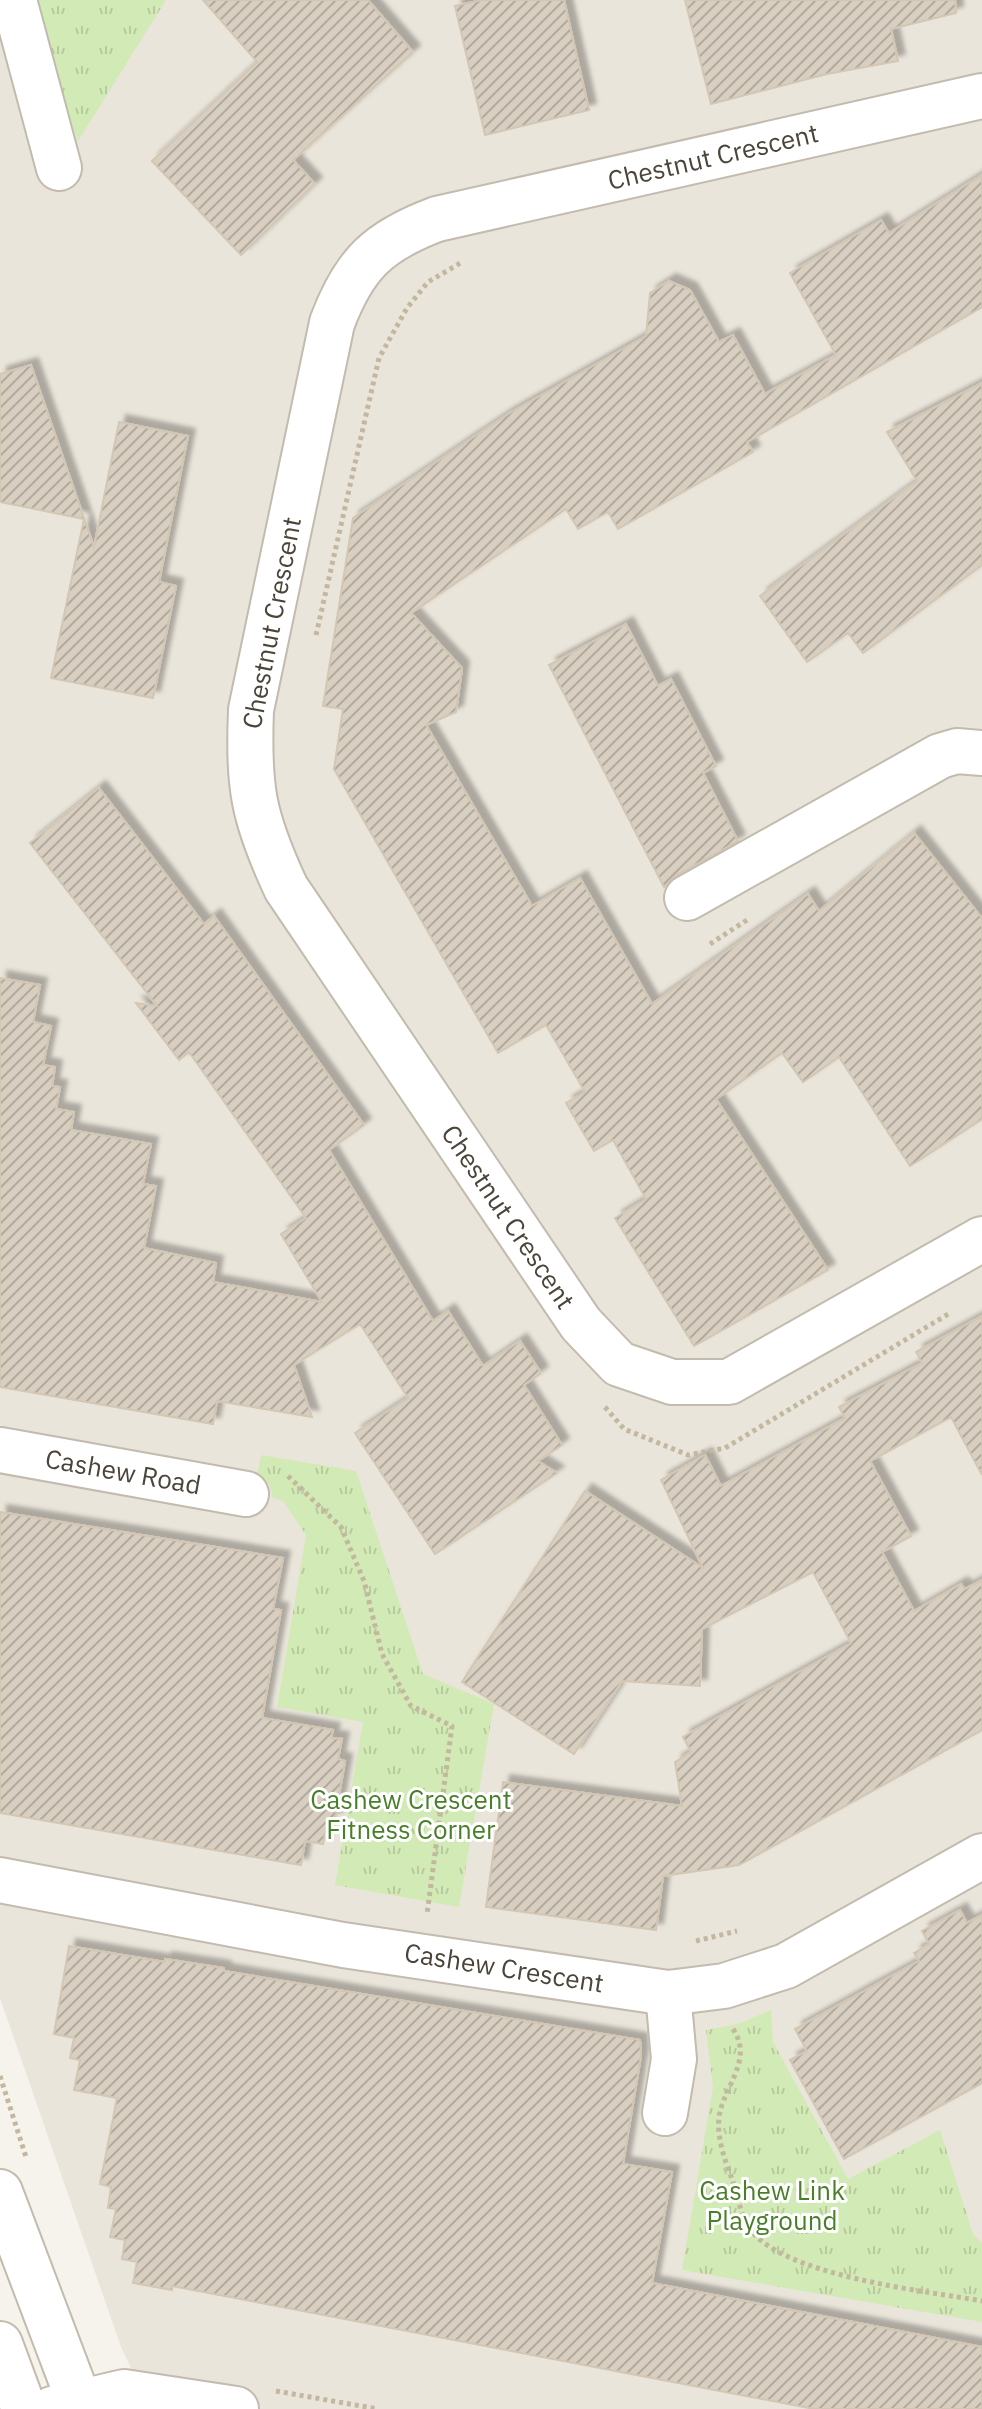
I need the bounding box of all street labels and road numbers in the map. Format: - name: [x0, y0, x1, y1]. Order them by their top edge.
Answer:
- street label: Chestnut Crescent: [604, 115, 821, 197]
- street label: Chestnut Crescent: [234, 514, 308, 732]
- street label: Chestnut Crescent: [435, 1118, 583, 1315]
- street label: Cashew Road: [43, 1441, 204, 1501]
- street label: Cashew Crescent: [402, 1934, 606, 2000]

